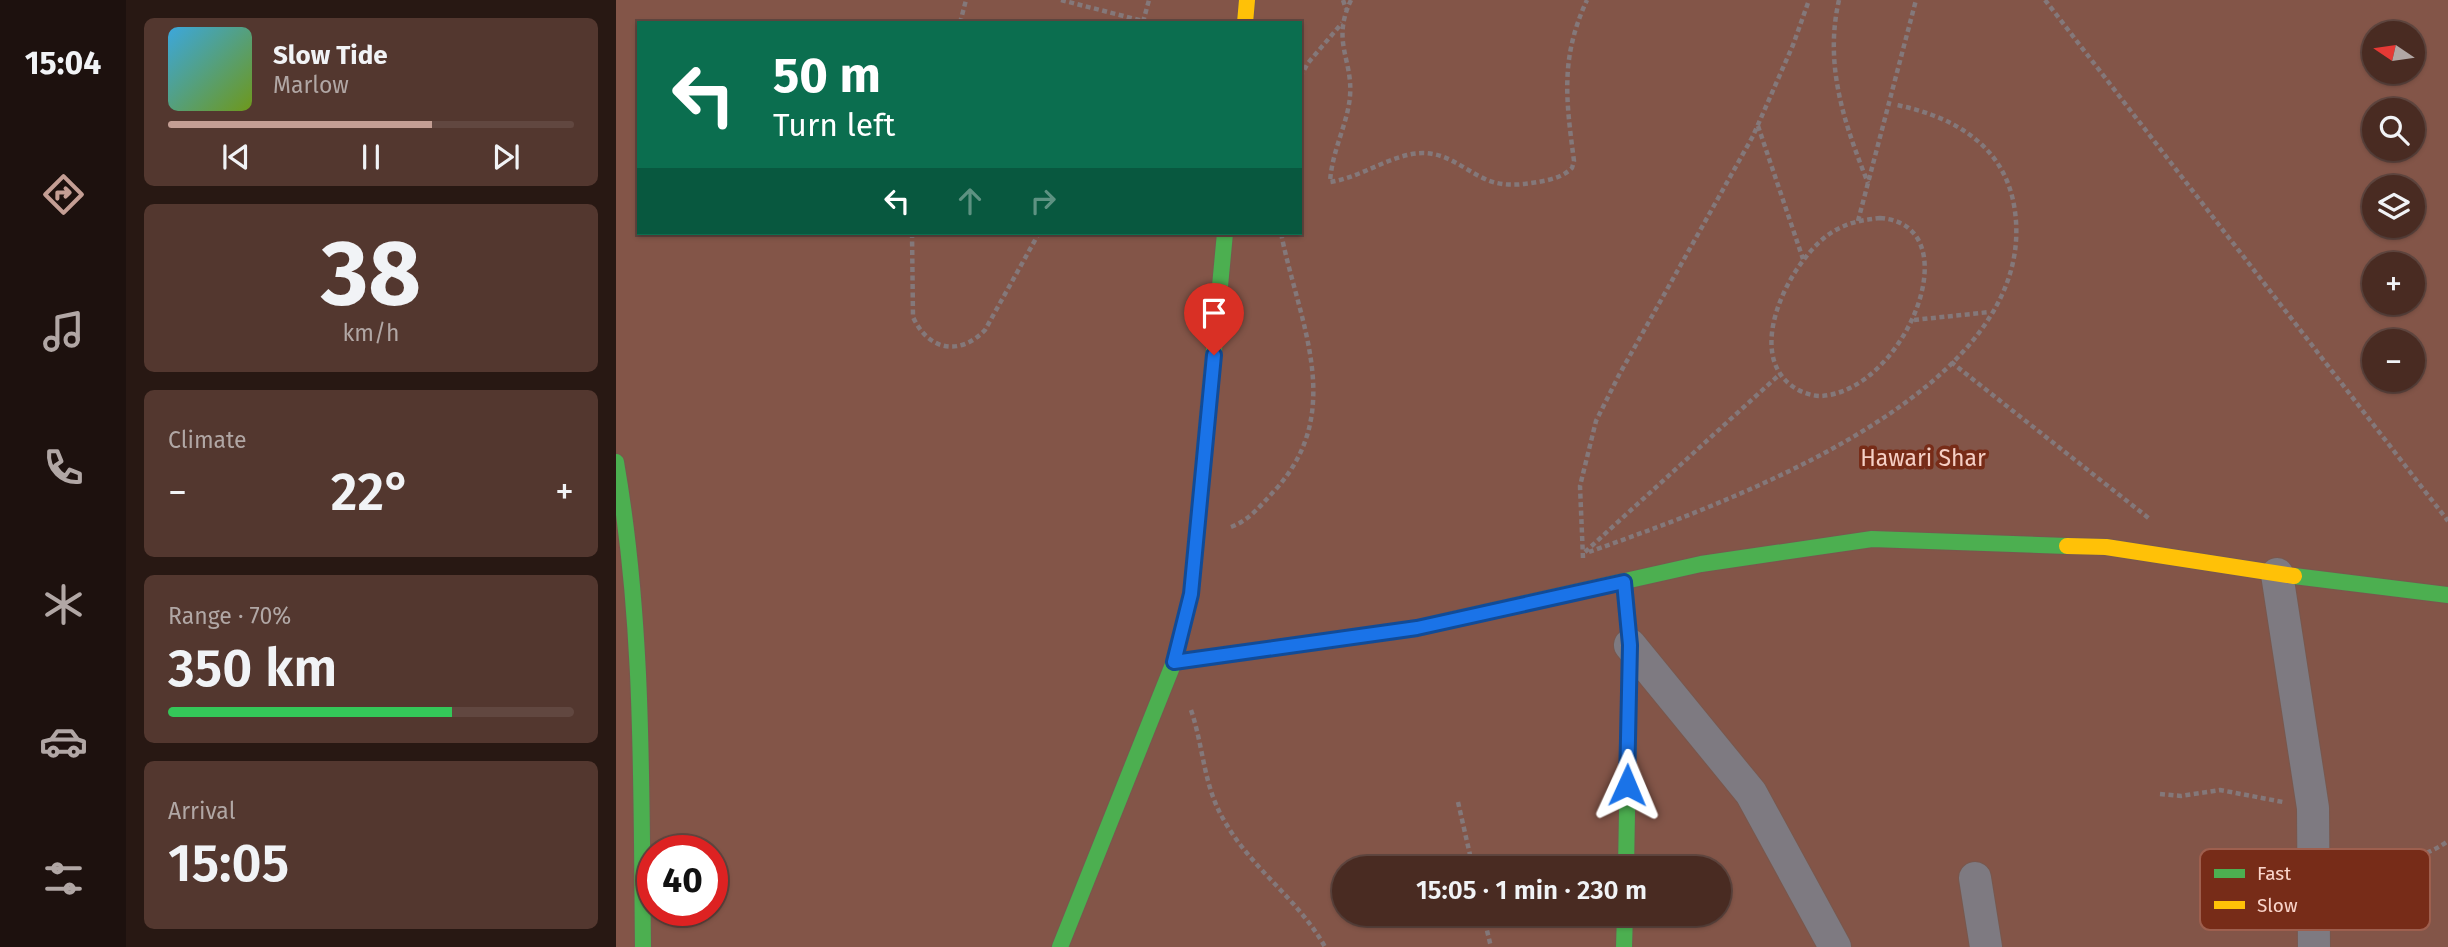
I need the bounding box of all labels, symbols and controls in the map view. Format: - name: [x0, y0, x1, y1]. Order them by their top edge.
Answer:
- north arrow: [2362, 21, 2426, 84]
- map controls: [2362, 21, 2425, 392]
- text: Slow Tide: [273, 40, 388, 71]
- text: 15:04: [25, 44, 101, 82]
- text: 50 m: [773, 46, 881, 105]
- icon: left: [658, 49, 749, 140]
- text: Marlow: [273, 71, 349, 99]
- button: search: [2362, 98, 2425, 161]
- text: Turn left: [773, 106, 895, 144]
- icon: previous: [217, 138, 255, 176]
- icon: pause: [352, 138, 390, 176]
- icon: next: [487, 138, 525, 176]
- icon: directions: [39, 170, 88, 219]
- button: layers: [2362, 175, 2425, 238]
- icon: left: [878, 182, 916, 220]
- icon: ahead: [951, 182, 989, 220]
- icon: right: [1024, 182, 1062, 220]
- text: 38: [321, 219, 421, 328]
- button: +: [2362, 252, 2425, 315]
- pin: [1184, 283, 1244, 355]
- icon: arrive: [1195, 294, 1233, 332]
- icon: music: [39, 307, 88, 356]
- text: km/h: [343, 319, 399, 347]
- button: −: [2362, 329, 2425, 392]
- text: Climate: [168, 426, 247, 454]
- icon: phone: [39, 443, 88, 492]
- park label: Hawari Shar: [1860, 444, 1986, 472]
- text: 22°: [331, 461, 411, 524]
- text: −: [168, 469, 187, 515]
- text: +: [555, 469, 574, 515]
- icon: climate: [39, 580, 88, 629]
- text: Range · 70%: [168, 602, 291, 630]
- text: 350 km: [168, 637, 337, 700]
- icon: car: [39, 717, 88, 766]
- position arrow: [1590, 748, 1664, 822]
- text: Arrival: [168, 797, 235, 825]
- text: 15:05: [168, 832, 289, 895]
- speed limit sign: 40: [637, 835, 728, 926]
- legend: [2200, 849, 2430, 930]
- icon: filters: [39, 854, 88, 903]
- text: Fast: [2257, 862, 2291, 885]
- text: 15:05 · 1 min · 230 m: [1416, 875, 1647, 906]
- text: Slow: [2257, 894, 2298, 917]

